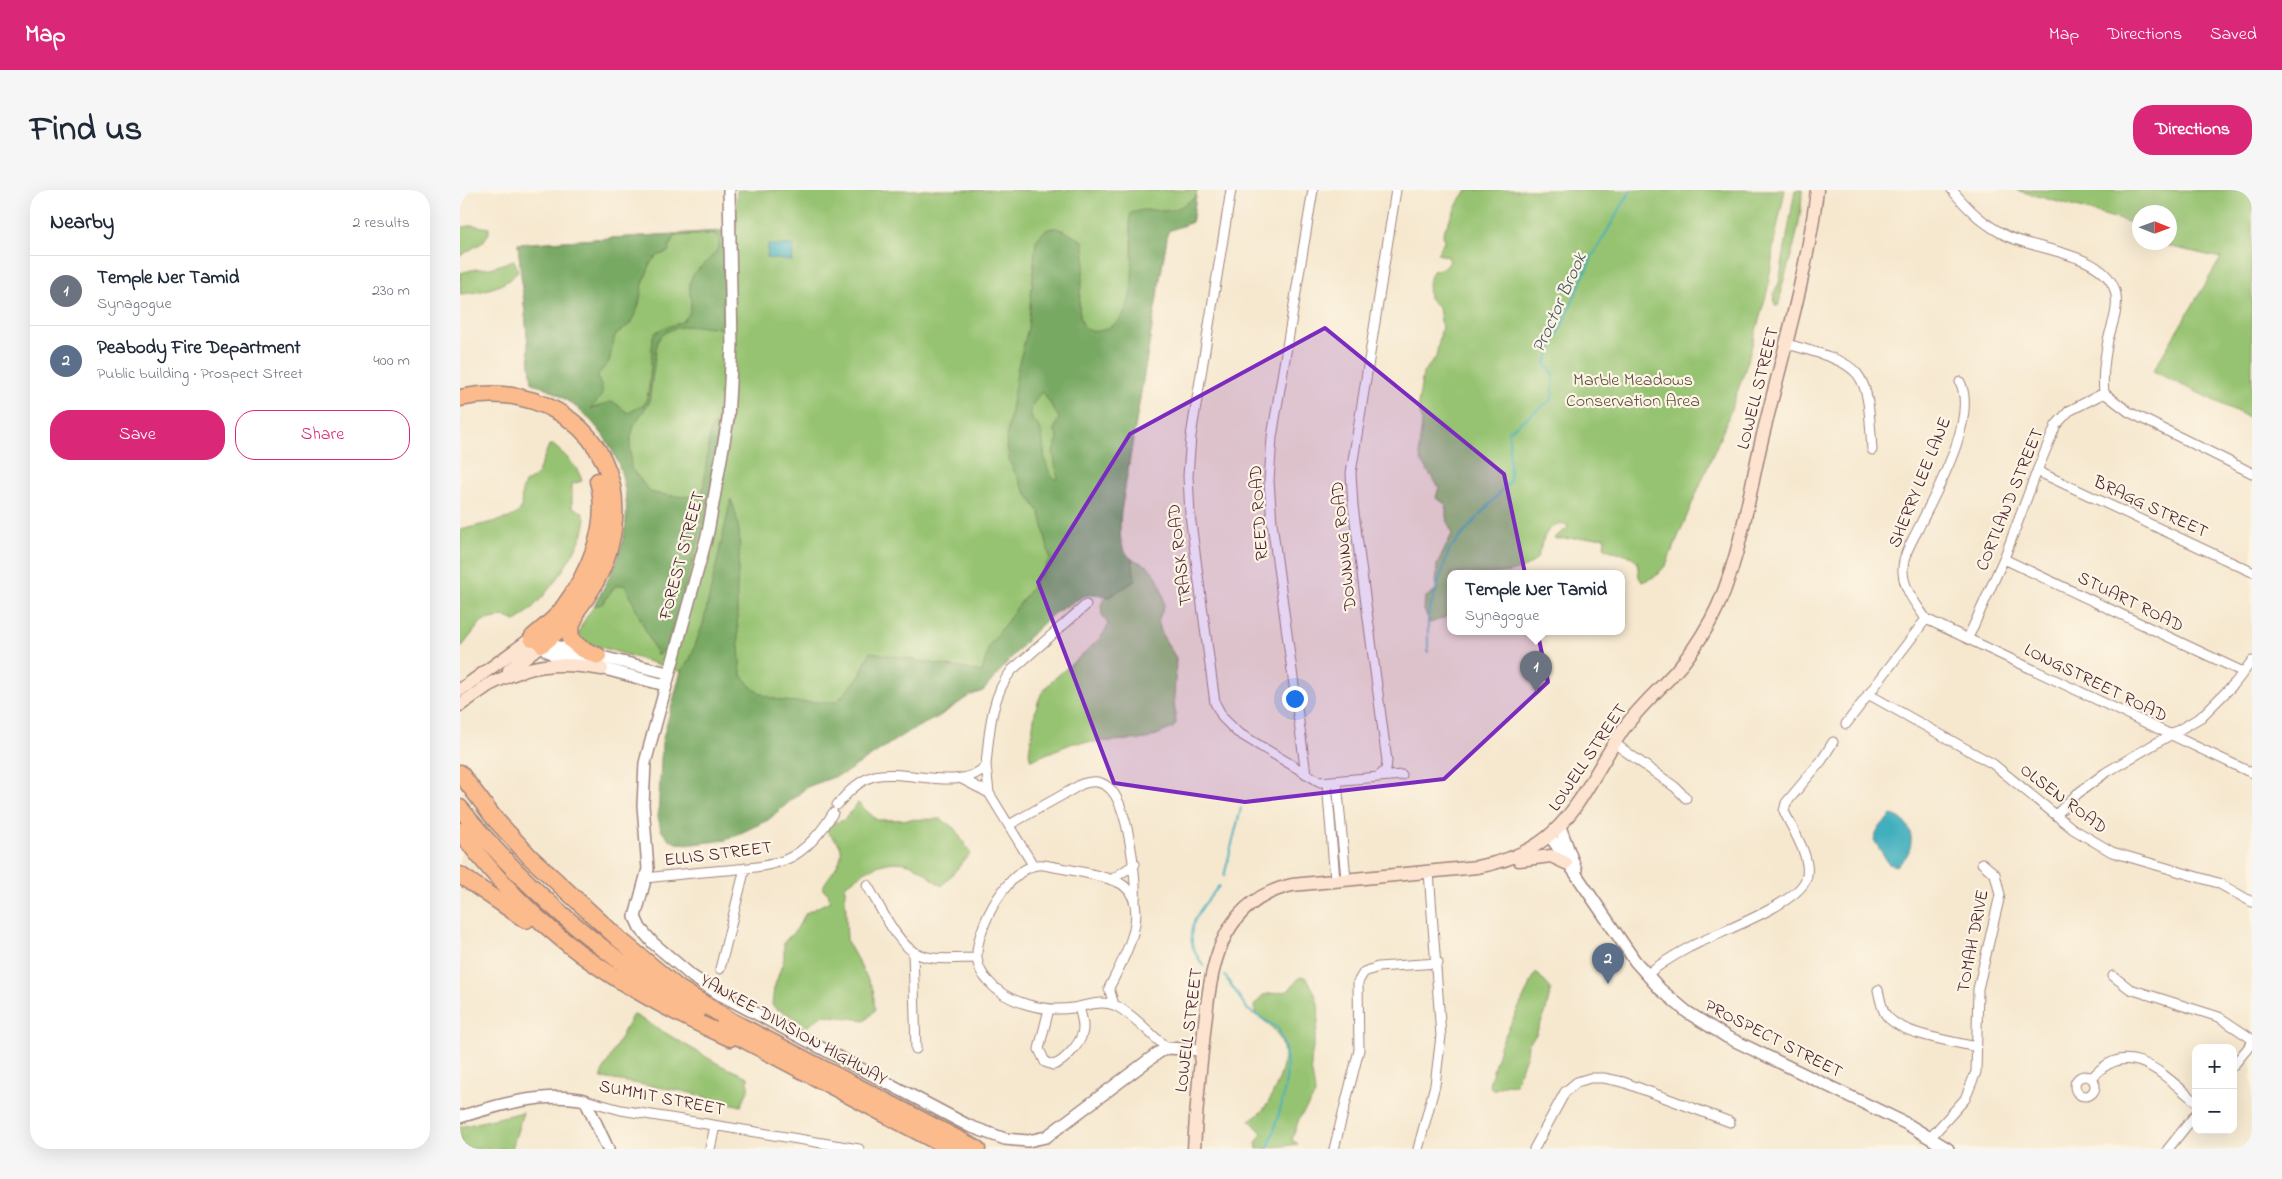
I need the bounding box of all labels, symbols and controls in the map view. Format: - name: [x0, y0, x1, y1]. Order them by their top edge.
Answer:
- text: Map: [25, 18, 66, 53]
- text: Map: [2049, 22, 2079, 48]
- text: Directions: [2107, 22, 2182, 48]
- text: Saved: [2210, 22, 2257, 48]
- text: Find us: [30, 105, 142, 156]
- button: Directions: [2133, 105, 2252, 155]
- north arrow: [2132, 205, 2177, 250]
- text: Nearby: [50, 208, 114, 238]
- text: 2 results: [352, 211, 410, 235]
- water label: Proctor Brook: [1526, 248, 1595, 357]
- text: Temple Ner Tamid: [97, 265, 239, 292]
- text: 1: [63, 279, 69, 303]
- text: 230 m: [372, 279, 410, 303]
- text: Synagogue: [97, 292, 172, 316]
- street label: LOWELL STREET: [1731, 325, 1787, 452]
- text: Peabody Fire Department: [97, 335, 301, 362]
- text: 2: [62, 349, 70, 373]
- text: 400 m: [373, 349, 410, 373]
- text: Public building · Prospect Street: [97, 362, 303, 386]
- park label: Marble Meadows Conservation Area: [1566, 368, 1700, 415]
- button: Save: [50, 410, 225, 460]
- button: Share: [235, 410, 410, 460]
- street label: SHERRY LEE LANE: [1883, 413, 1959, 552]
- street label: CORTLAND STREET: [1970, 424, 2051, 575]
- street label: REED ROAD: [1244, 464, 1276, 562]
- street label: BRAGG STREET: [2088, 469, 2212, 546]
- street label: DOWNING ROAD: [1325, 480, 1365, 613]
- street label: FOREST STREET: [653, 488, 713, 624]
- street label: TRASK ROAD: [1162, 502, 1200, 607]
- street label: STUART ROAD: [2073, 566, 2188, 640]
- popup: [1447, 570, 1625, 635]
- text: Temple Ner Tamid: [1465, 577, 1607, 604]
- text: Synagogue: [1465, 604, 1540, 628]
- street label: LONGSTREET ROAD: [2019, 638, 2171, 730]
- pin: 1: [1520, 651, 1552, 692]
- your location: [1282, 686, 1308, 712]
- street label: LOWELL STREET: [1543, 699, 1634, 817]
- street label: OLSEN ROAD: [2013, 758, 2112, 841]
- street label: ELLIS STREET: [663, 835, 774, 874]
- street label: TOMAH DRIVE: [1951, 887, 1997, 995]
- pin: 2: [1592, 943, 1624, 984]
- street label: LOWELL STREET: [1169, 967, 1211, 1094]
- street label: YANKEE DIVISION HIGHWAY: [695, 968, 892, 1094]
- street label: PROSPECT STREET: [1700, 994, 1847, 1086]
- map controls: [2192, 1044, 2237, 1134]
- button: +: [2192, 1044, 2237, 1089]
- street label: SUMMIT STREET: [596, 1074, 727, 1124]
- button: −: [2192, 1089, 2237, 1134]

